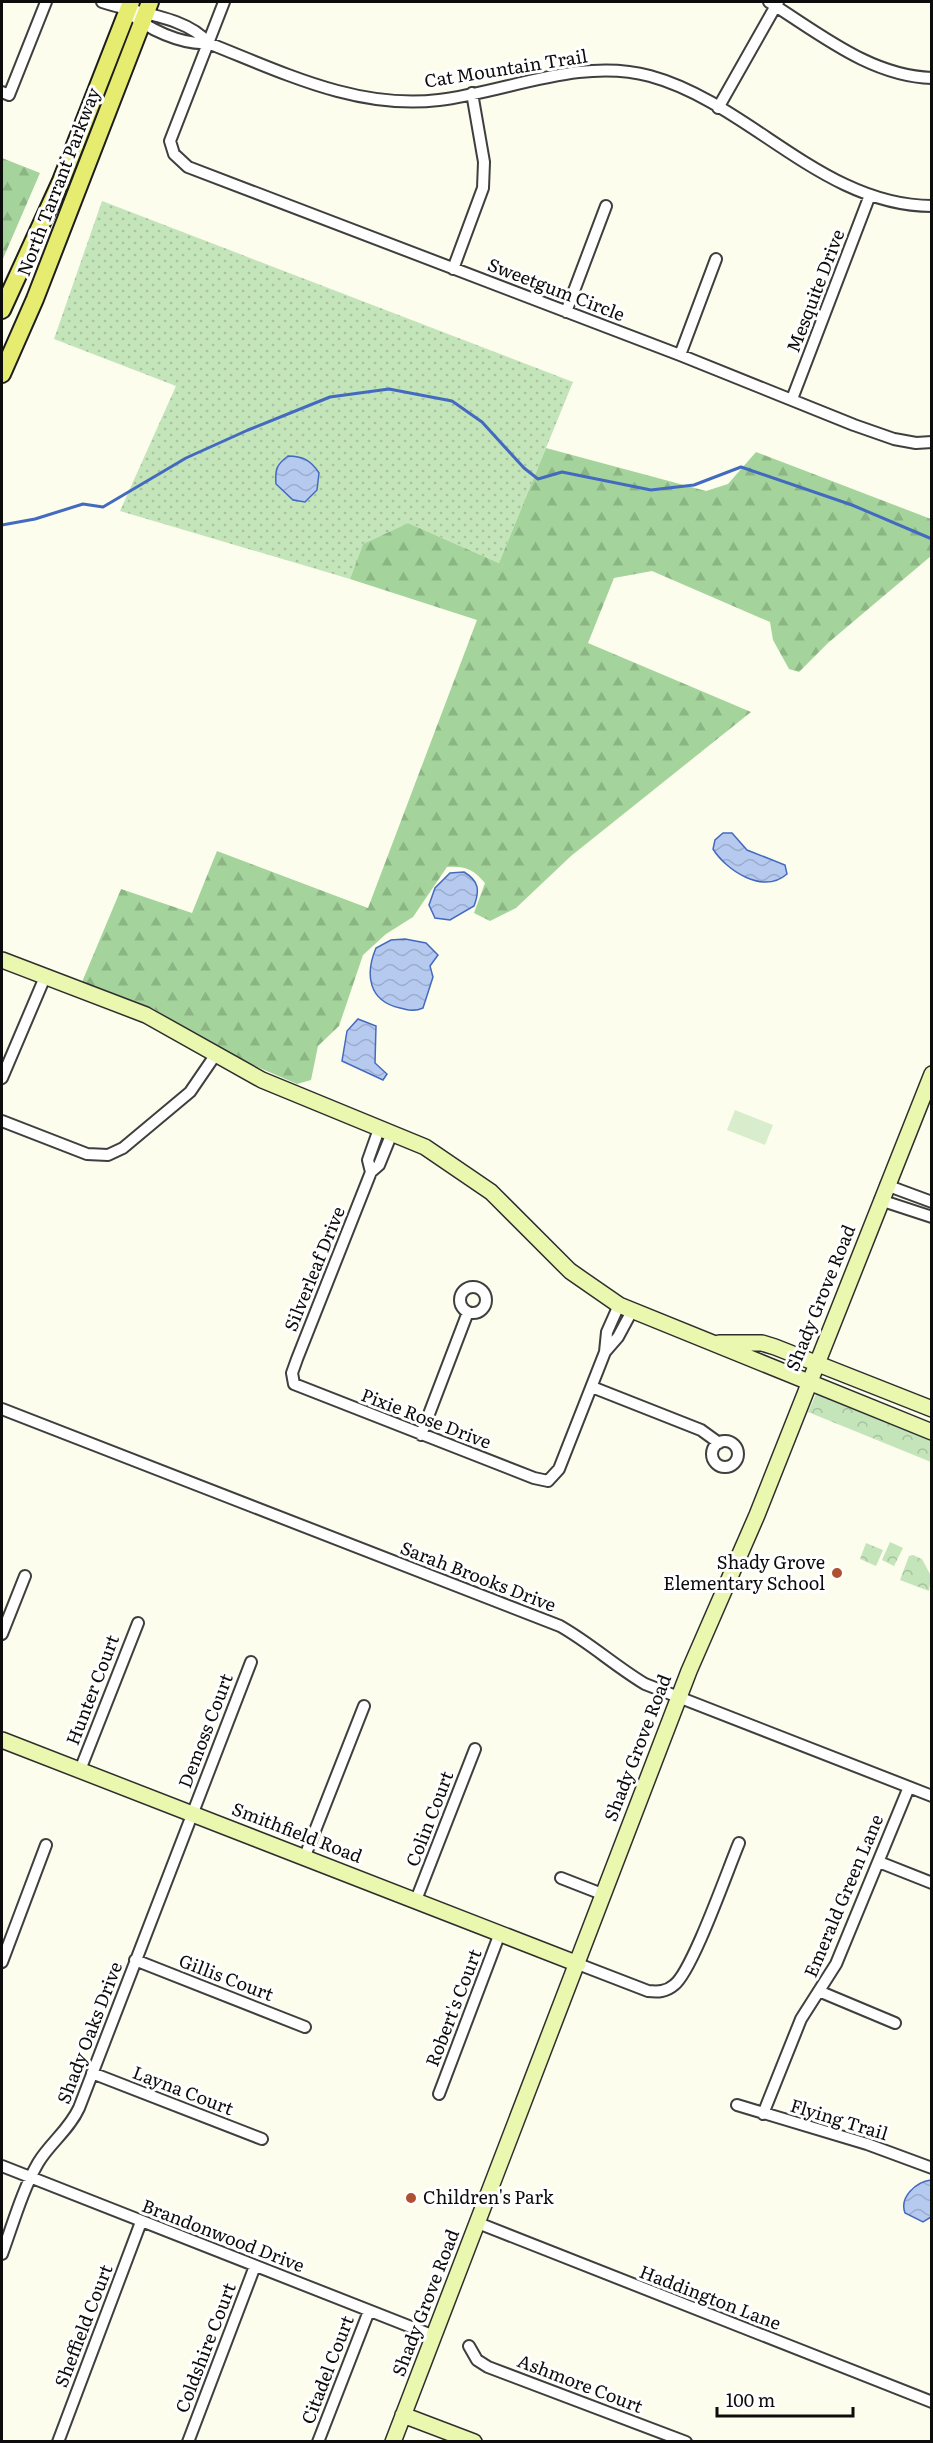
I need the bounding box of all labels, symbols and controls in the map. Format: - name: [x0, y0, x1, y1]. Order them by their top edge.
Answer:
- street label: Cat Mountain Trail: [422, 41, 589, 94]
- street label: North Tarrant Parkway: [9, 83, 106, 280]
- street label: Mesquite Drive: [779, 225, 850, 356]
- street label: Sweetgum Circle: [484, 250, 629, 327]
- street label: Silverleaf Drive: [276, 1202, 351, 1335]
- street label: Shady Grove Road: [778, 1220, 861, 1375]
- street label: Pixie Rose Drive: [358, 1380, 495, 1455]
- street label: Sarah Brooks Drive: [397, 1533, 560, 1618]
- place label: Shady Grove Elementary School: [663, 1548, 825, 1596]
- marker: Shady Grove Elementary School: [830, 1566, 844, 1580]
- street label: Hunter Court: [58, 1630, 125, 1749]
- street label: Demoss Court: [170, 1669, 239, 1792]
- street label: Shady Grove Road: [596, 1670, 677, 1825]
- street label: Colin Court: [398, 1766, 459, 1870]
- street label: Smithfield Road: [228, 1794, 367, 1869]
- street label: Emerald Green Lane: [796, 1810, 889, 1981]
- street label: Robert's Court: [418, 1944, 488, 2070]
- street label: Gillis Court: [175, 1946, 279, 2007]
- street label: Shady Oaks Drive: [49, 1958, 128, 2107]
- street label: Layna Court: [129, 2058, 239, 2121]
- street label: Flying Trail: [787, 2091, 892, 2146]
- place label: Children's Park: [423, 2183, 555, 2210]
- street label: Brandonwood Drive: [138, 2191, 309, 2278]
- marker: Children's Park: [404, 2191, 418, 2205]
- street label: Shady Grove Road: [384, 2225, 465, 2380]
- street label: Haddington Lane: [636, 2257, 785, 2336]
- street label: Sheffield Court: [47, 2259, 119, 2391]
- street label: Coldshire Court: [167, 2278, 242, 2416]
- street label: Citadel Court: [293, 2310, 360, 2428]
- street label: Ashmore Court: [514, 2346, 648, 2419]
- scale bar: [717, 2380, 854, 2418]
- text: 100 m: [726, 2386, 775, 2413]

